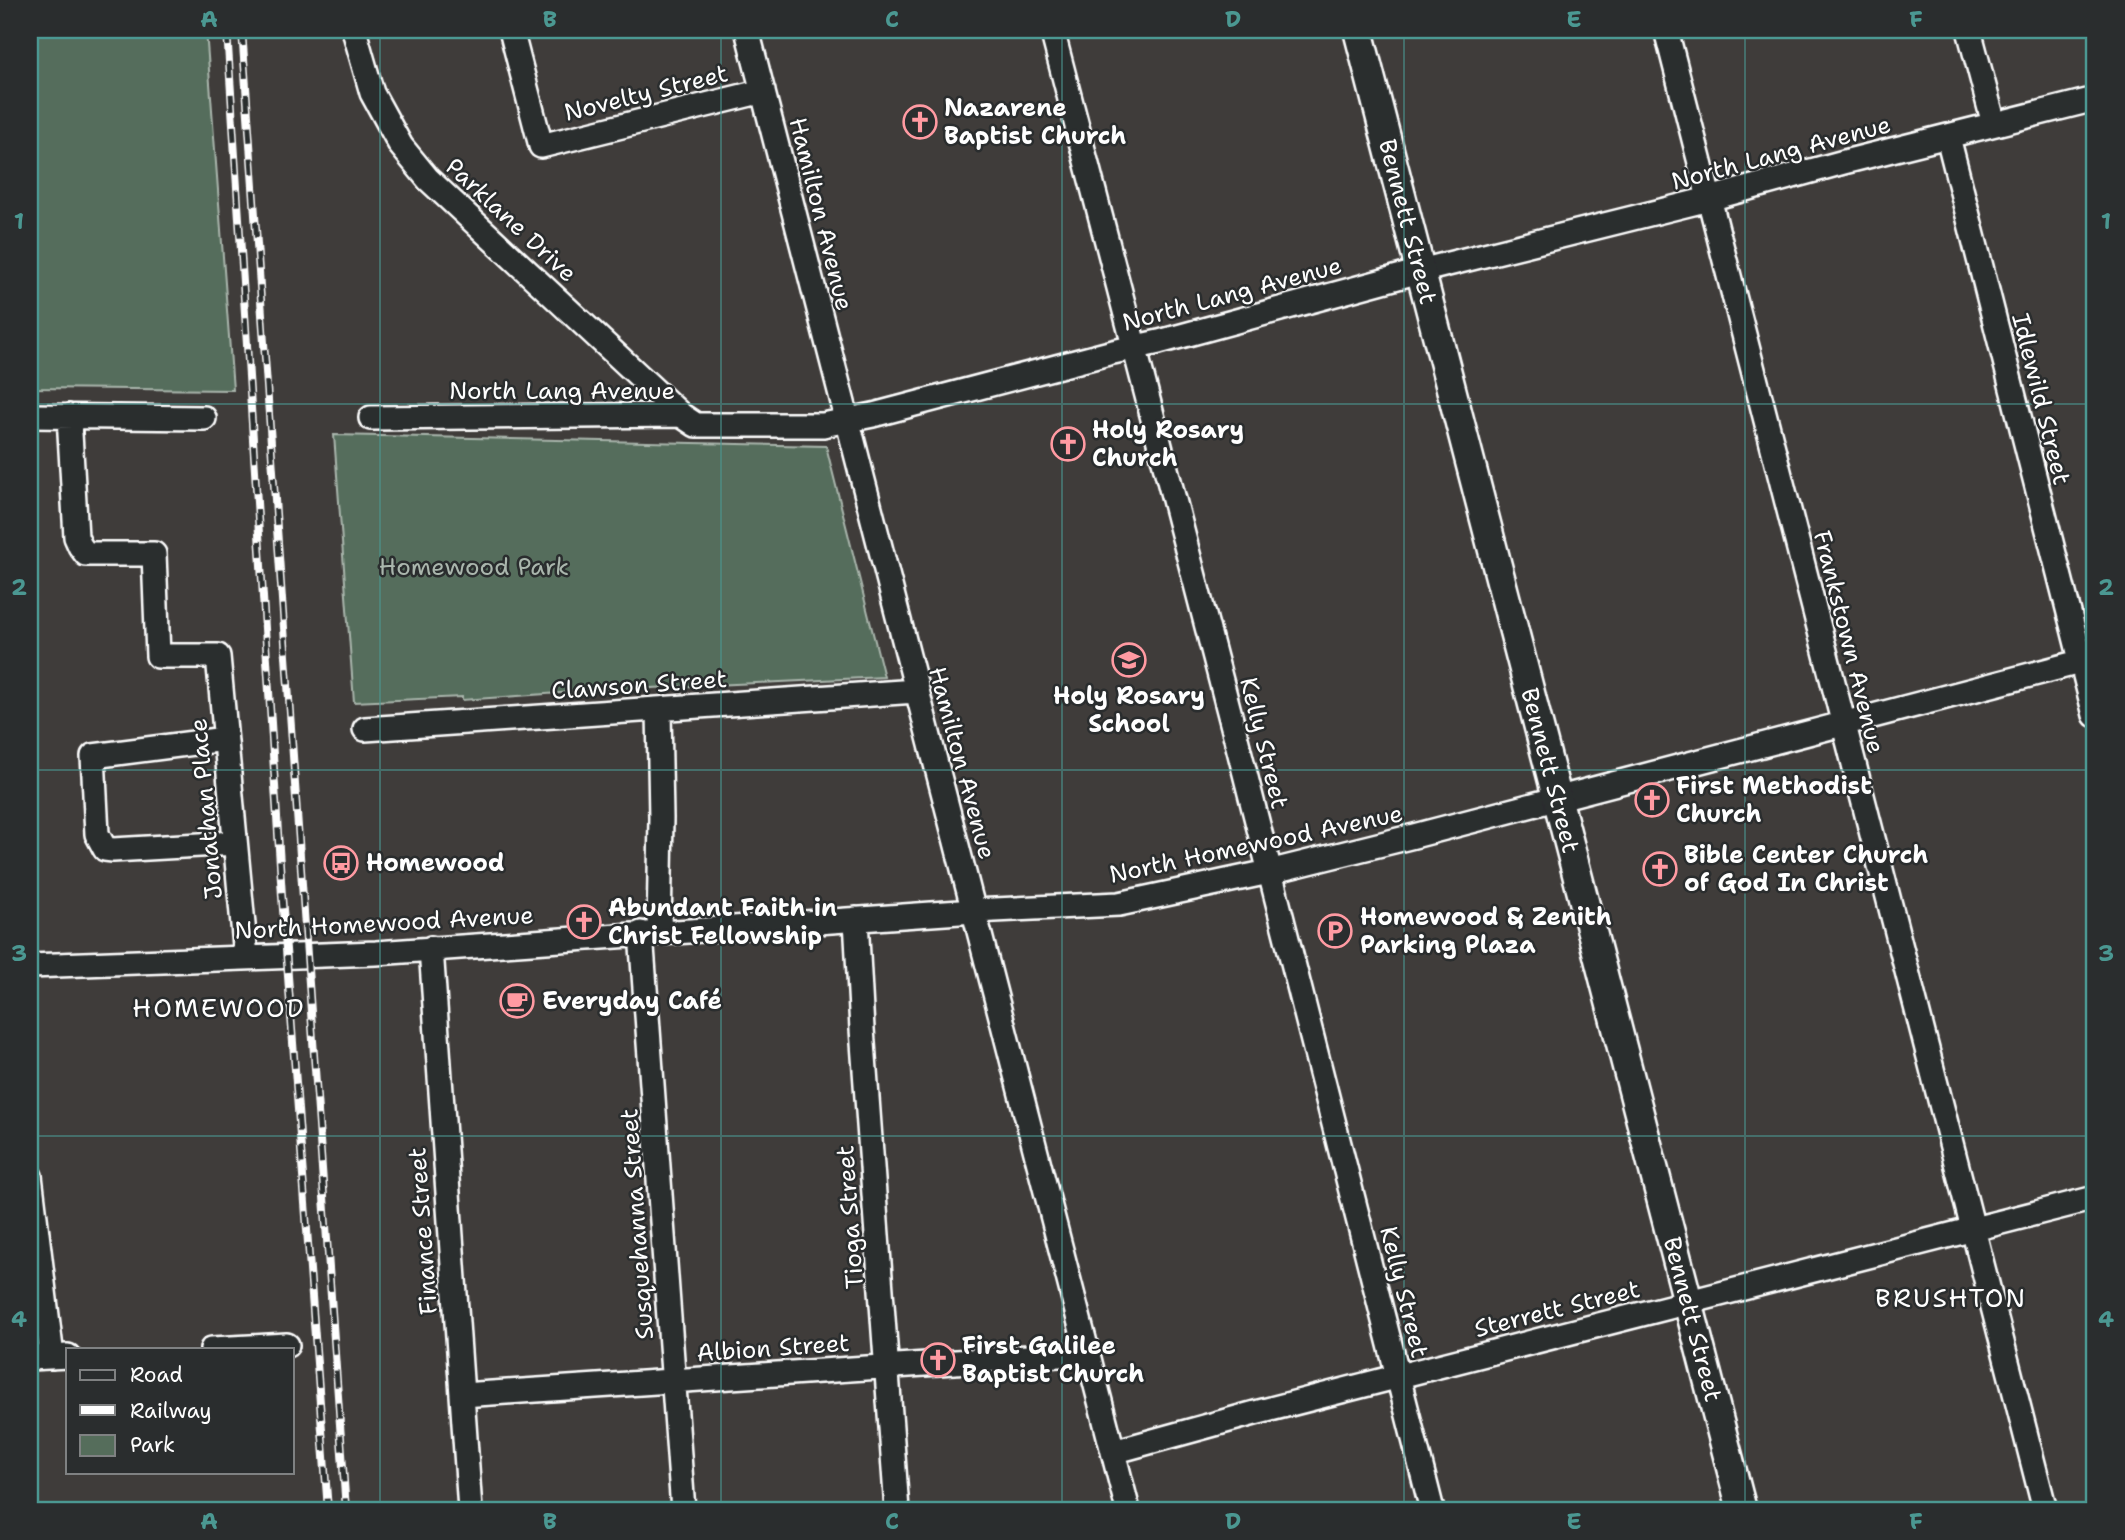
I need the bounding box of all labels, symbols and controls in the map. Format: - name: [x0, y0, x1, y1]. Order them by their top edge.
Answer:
- text: A: [200, 4, 218, 34]
- text: B: [543, 4, 557, 34]
- text: C: [885, 4, 899, 34]
- text: D: [1225, 4, 1241, 34]
- text: E: [1566, 4, 1582, 34]
- text: F: [1909, 4, 1923, 34]
- street label: Novelty Street: [561, 57, 731, 129]
- place label: Nazarene Baptist Church: [944, 92, 1126, 152]
- church icon: Nazarene Baptist Church: [901, 103, 939, 141]
- street label: North Lang Avenue: [1668, 108, 1894, 198]
- street label: Hamilton Avenue: [782, 114, 860, 314]
- street label: Bennett Street: [1371, 136, 1444, 308]
- street label: Parklane Drive: [438, 151, 584, 289]
- text: 1: [14, 206, 24, 236]
- text: 1: [2101, 206, 2111, 236]
- street label: North Lang Avenue: [1119, 249, 1345, 339]
- street label: Idlewild Street: [2004, 310, 2078, 488]
- street label: North Lang Avenue: [449, 375, 675, 407]
- place label: Holy Rosary Church: [1092, 414, 1244, 474]
- church icon: Holy Rosary Church: [1049, 425, 1087, 463]
- street label: Frankstown Avenue: [1806, 527, 1892, 757]
- park label: Homewood Park: [379, 551, 569, 583]
- text: 2: [11, 572, 27, 602]
- text: 2: [2098, 572, 2114, 602]
- school or university icon: Holy Rosary School: [1110, 641, 1148, 679]
- street label: Clawson Street: [550, 663, 728, 707]
- street label: Hamilton Avenue: [921, 663, 1003, 863]
- street label: Kelly Street: [1232, 674, 1296, 812]
- place label: Holy Rosary School: [1053, 680, 1205, 740]
- street label: Bennett Street: [1513, 685, 1587, 856]
- street label: Jonathan Place: [182, 717, 230, 901]
- place label: First Methodist Church: [1676, 770, 1872, 830]
- church icon: First Methodist Church: [1633, 781, 1671, 819]
- street label: North Homewood Avenue: [1106, 797, 1406, 891]
- place label: Bible Center Church of God In Christ: [1684, 839, 1928, 899]
- bus stop icon: Homewood: [322, 844, 360, 882]
- place label: Homewood: [366, 847, 505, 879]
- church icon: Bible Center Church of God In Christ: [1641, 850, 1679, 888]
- place label: Abundant Faith in Christ Fellowship: [608, 892, 837, 952]
- street label: North Homewood Avenue: [234, 899, 534, 947]
- place label: Homewood & Zenith Parking Plaza: [1360, 901, 1612, 961]
- church icon: Abundant Faith in Christ Fellowship: [565, 903, 603, 941]
- parking icon: Homewood & Zenith Parking Plaza: [1316, 912, 1354, 950]
- text: 3: [11, 938, 27, 968]
- text: 3: [2098, 938, 2114, 968]
- cafe icon: Everyday Café: [498, 982, 536, 1020]
- place label: Everyday Café: [542, 985, 722, 1017]
- district label: HOMEWOOD: [132, 990, 306, 1025]
- street label: Susquehanna Street: [613, 1107, 661, 1341]
- street label: Tioga Street: [829, 1144, 871, 1290]
- street label: Finance Street: [401, 1146, 445, 1316]
- street label: Kelly Street: [1372, 1223, 1436, 1361]
- street label: Bennett Street: [1656, 1233, 1729, 1405]
- street label: Sterrett Street: [1471, 1273, 1643, 1345]
- district label: BRUSHTON: [1875, 1280, 2027, 1315]
- text: 4: [11, 1304, 27, 1334]
- text: 4: [2098, 1304, 2114, 1334]
- street label: Albion Street: [696, 1327, 850, 1369]
- place label: First Galilee Baptist Church: [962, 1330, 1144, 1390]
- church icon: First Galilee Baptist Church: [919, 1341, 957, 1379]
- legend: [66, 1348, 294, 1474]
- text: Road: [130, 1361, 183, 1389]
- text: Railway: [130, 1397, 212, 1425]
- text: Park: [130, 1431, 175, 1459]
- text: A: [200, 1506, 218, 1536]
- text: B: [543, 1506, 557, 1536]
- text: C: [885, 1506, 899, 1536]
- text: D: [1225, 1506, 1241, 1536]
- text: E: [1566, 1506, 1582, 1536]
- text: F: [1909, 1506, 1923, 1536]

